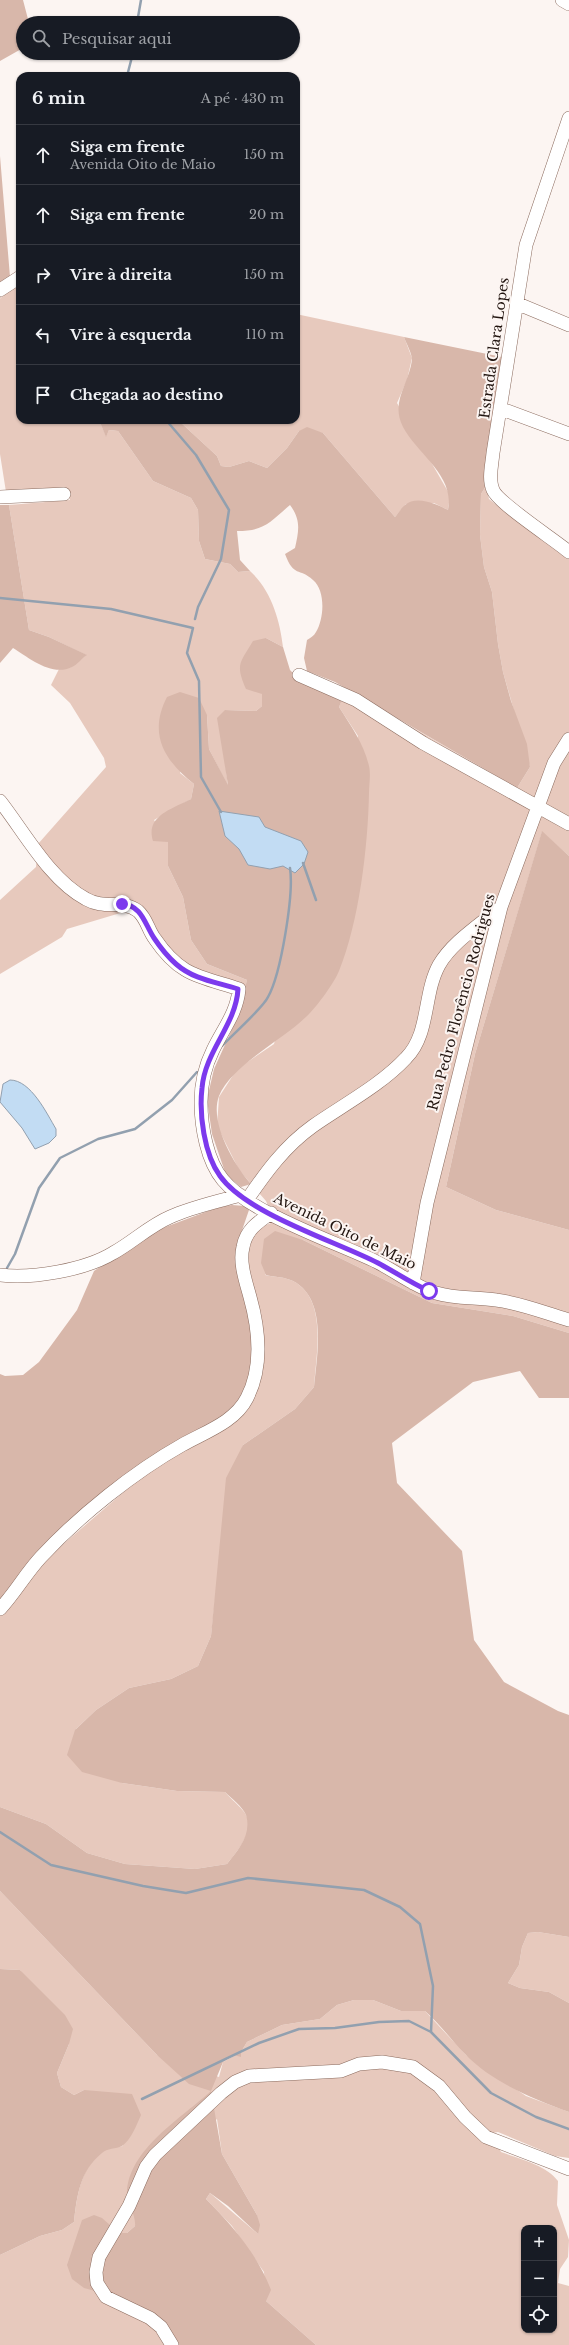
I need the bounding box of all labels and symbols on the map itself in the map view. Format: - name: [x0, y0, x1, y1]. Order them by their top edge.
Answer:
- street label: Estrada Clara Lopes: [475, 276, 513, 420]
- street label: Rua Pedro Florêncio Rodrigues: [423, 891, 499, 1113]
- route end: [113, 895, 131, 913]
- street label: Avenida Oito de Maio: [270, 1188, 419, 1273]
- route start: [420, 1282, 438, 1300]

